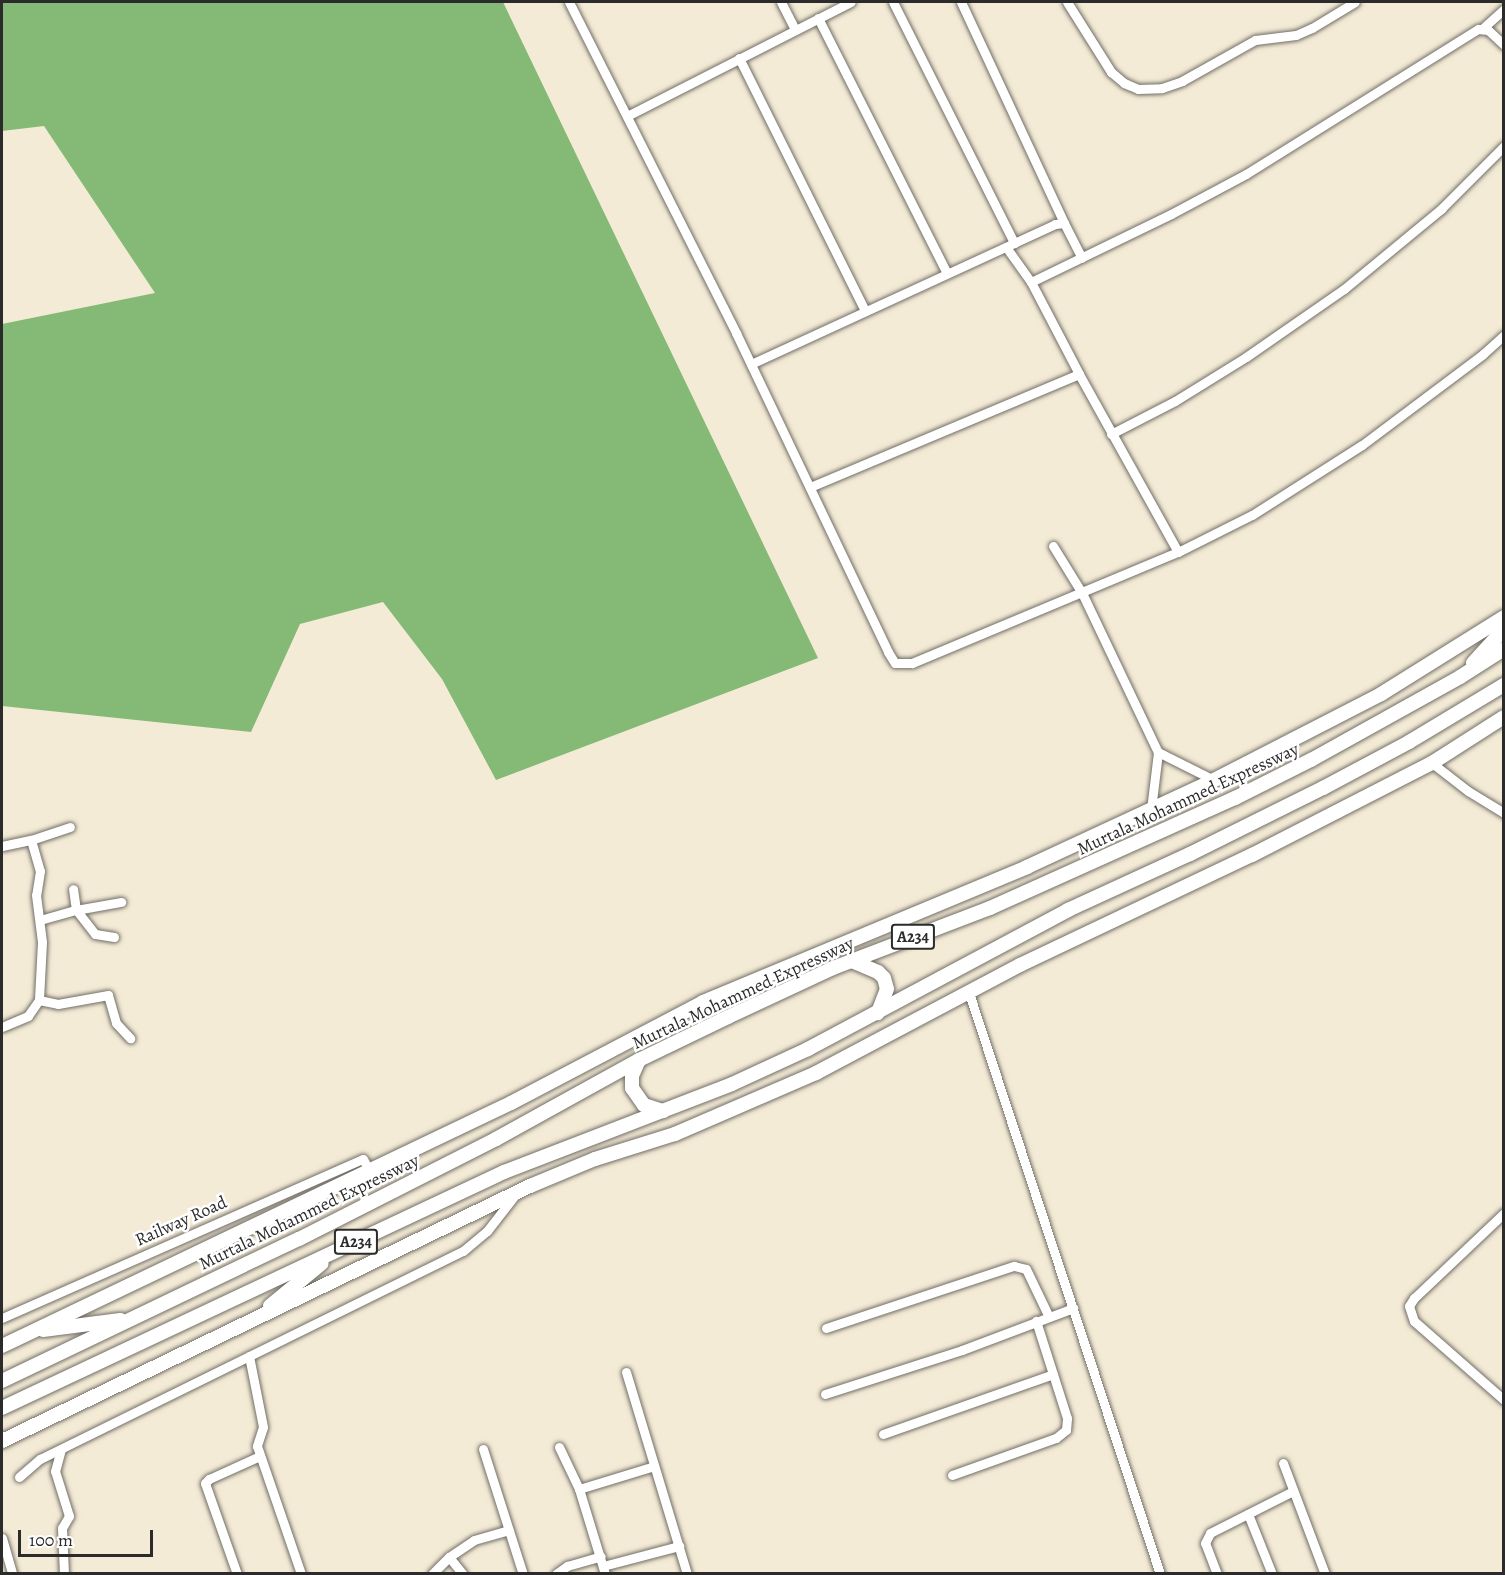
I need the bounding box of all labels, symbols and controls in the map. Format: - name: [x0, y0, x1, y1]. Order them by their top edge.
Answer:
- street label: Murtala Mohammed Expressway: [1074, 738, 1302, 860]
- road number: A234: [890, 924, 936, 950]
- street label: Murtala Mohammed Expressway: [629, 932, 857, 1054]
- street label: Murtala Mohammed Expressway: [196, 1149, 422, 1275]
- street label: Railway Road: [132, 1191, 230, 1251]
- road number: A234: [334, 1229, 378, 1255]
- scale bar: [21, 1518, 156, 1556]
- text: 100 m: [29, 1528, 73, 1552]

